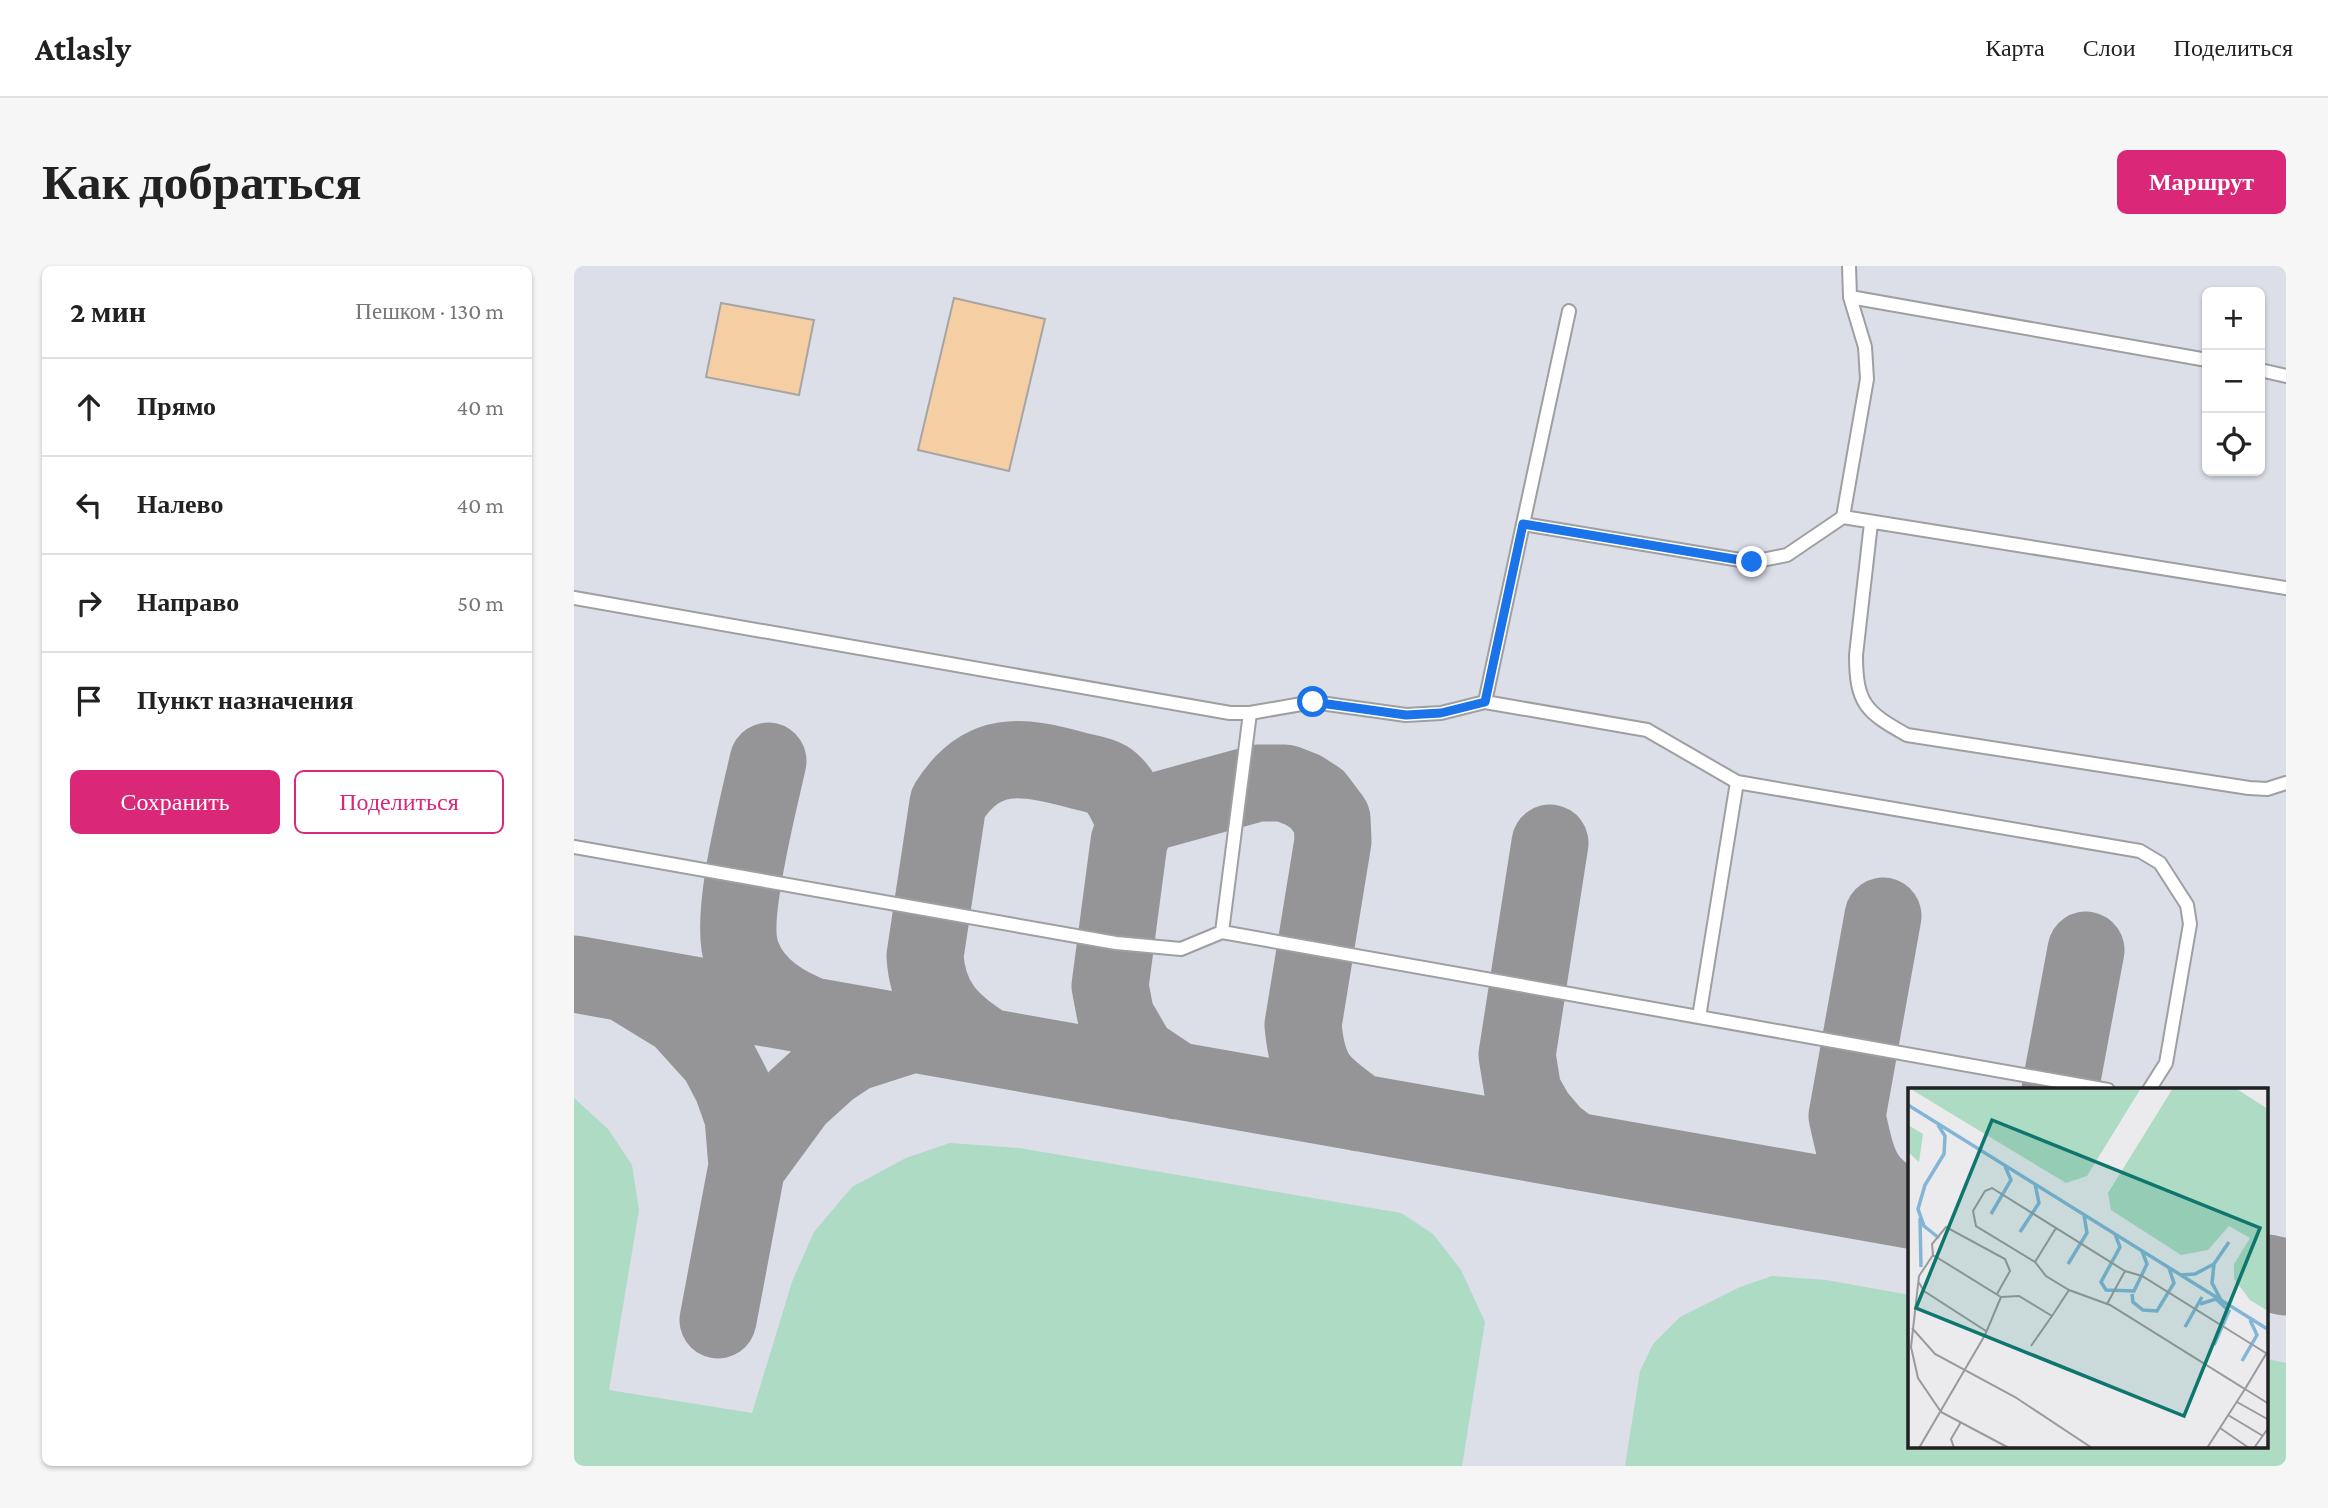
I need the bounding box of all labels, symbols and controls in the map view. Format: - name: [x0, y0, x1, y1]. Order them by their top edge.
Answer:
- text: Atlasly: [35, 30, 131, 67]
- text: Карта: [1985, 34, 2045, 61]
- text: Слои: [2083, 34, 2136, 61]
- text: Поделиться: [2174, 34, 2293, 61]
- button: Маршрут: [2117, 150, 2286, 214]
- text: Как добраться: [42, 155, 362, 210]
- map controls: [2202, 287, 2265, 476]
- button: +: [2202, 287, 2265, 350]
- text: 2 мин: [70, 295, 146, 328]
- text: Пешком · 130 m: [355, 298, 504, 324]
- button: −: [2202, 350, 2265, 413]
- icon: ahead: [70, 388, 108, 426]
- text: Прямо: [137, 392, 216, 421]
- text: 40 m: [456, 394, 504, 420]
- button: locate: [2202, 413, 2265, 476]
- icon: left: [70, 486, 108, 524]
- text: Налево: [137, 490, 223, 519]
- text: 40 m: [456, 492, 504, 518]
- route end: [1736, 546, 1767, 577]
- icon: right: [70, 584, 108, 622]
- text: Направо: [137, 588, 239, 617]
- text: 50 m: [457, 590, 504, 616]
- icon: arrive: [70, 682, 108, 720]
- text: Пункт назначения: [137, 686, 354, 715]
- route start: [1297, 686, 1328, 717]
- button: Сохранить: [70, 770, 280, 834]
- button: Поделиться: [294, 770, 504, 834]
- inset map: [1908, 1088, 2268, 1448]

